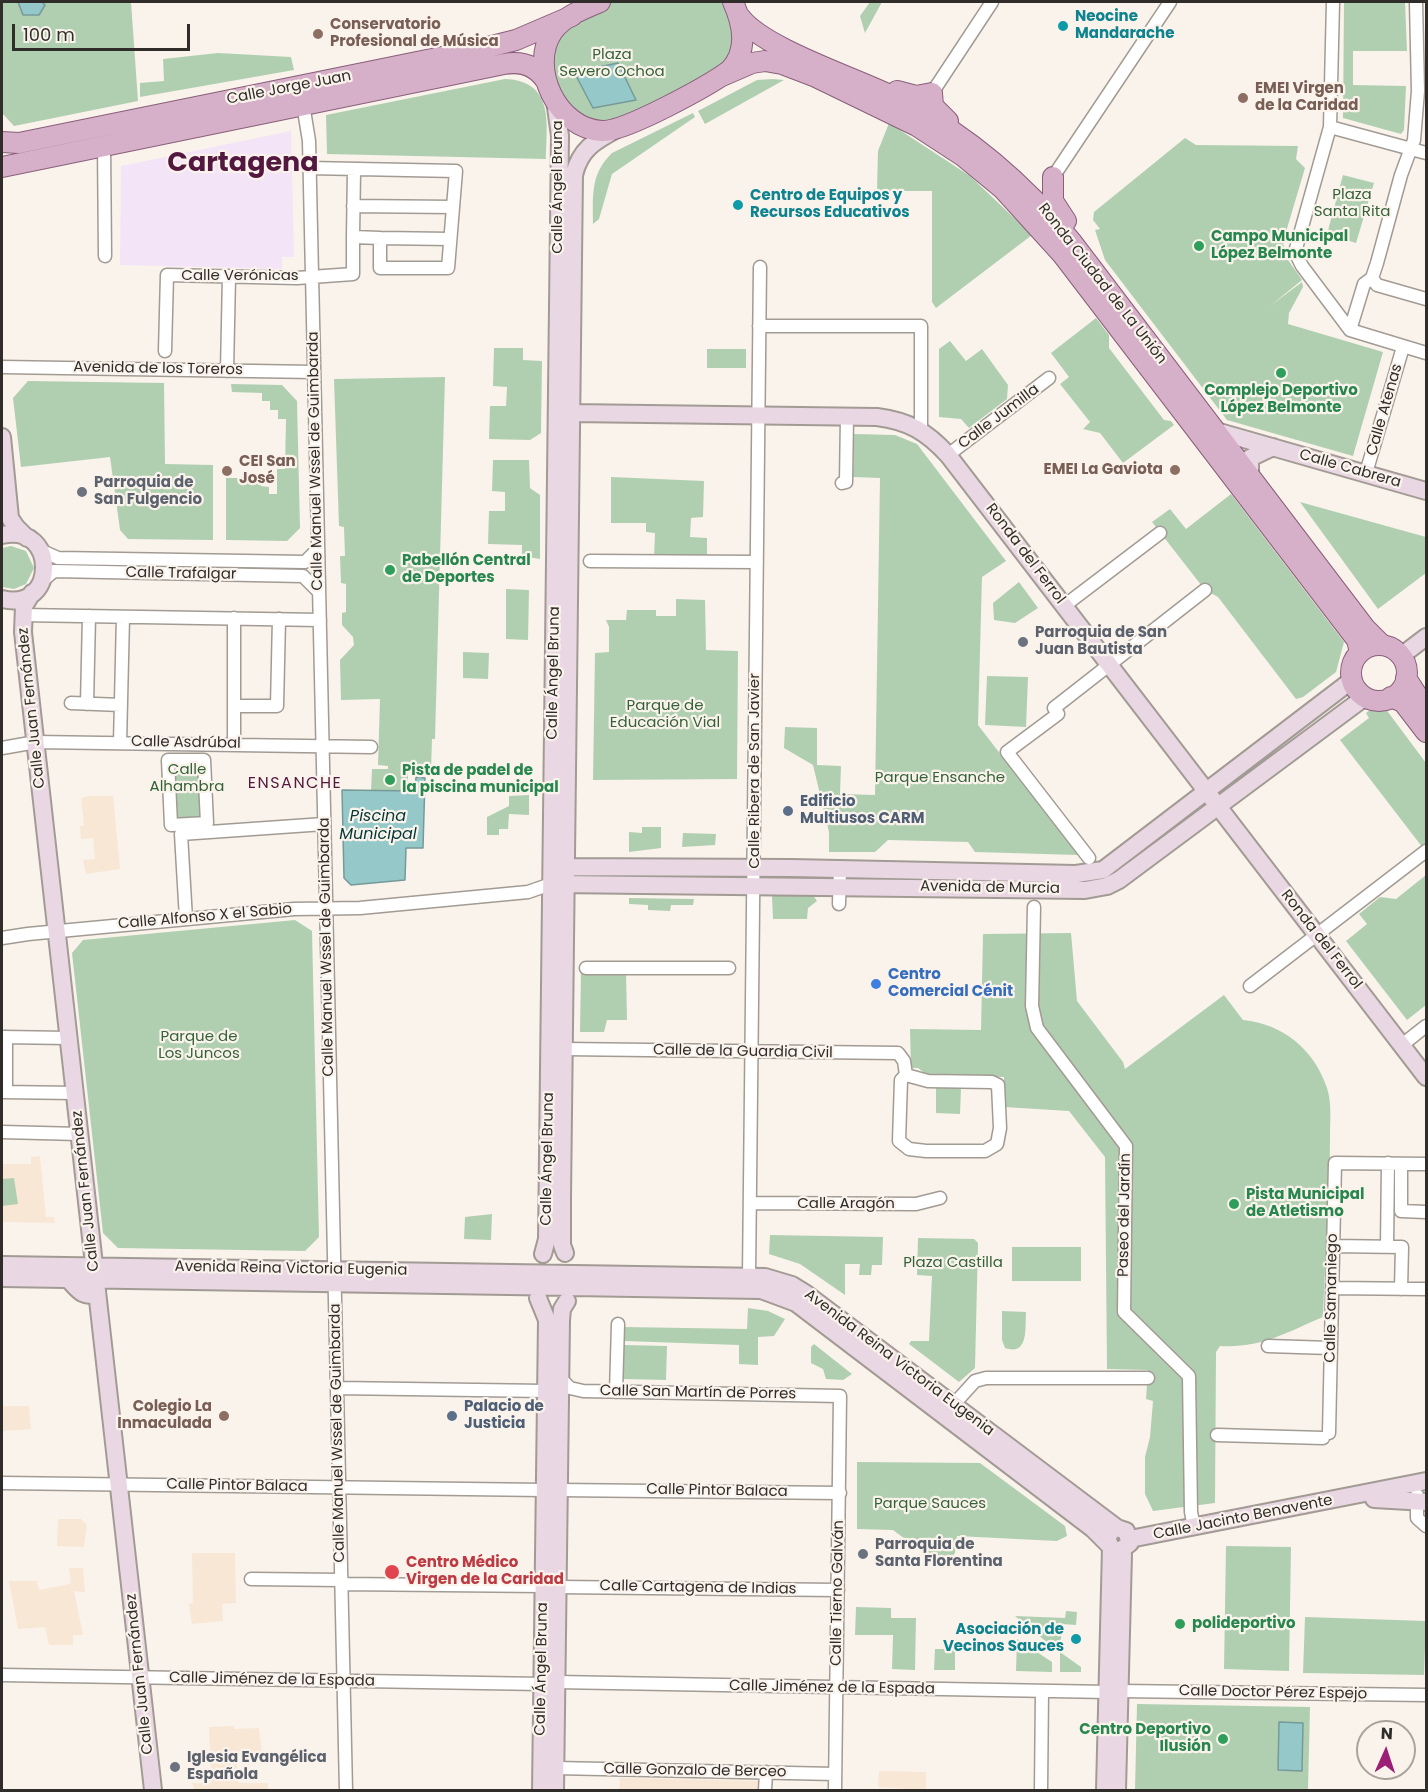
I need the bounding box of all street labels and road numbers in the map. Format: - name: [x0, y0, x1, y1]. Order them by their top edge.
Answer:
- street label: Calle Jorge Juan: [225, 67, 353, 109]
- street label: Calle Ángel Bruna: [549, 120, 567, 254]
- street label: Ronda Ciudad de La Unión: [1034, 200, 1170, 368]
- street label: Calle Verónicas: [181, 267, 299, 285]
- street label: Calle Manuel Wssel de Guimbarda: [305, 331, 327, 591]
- street label: Avenida de los Toreros: [73, 359, 243, 379]
- street label: Calle Atenas: [1363, 362, 1407, 458]
- street label: Calle Jumilla: [955, 381, 1043, 453]
- street label: Calle Cabrera: [1297, 446, 1403, 492]
- street label: Ronda del Ferrol: [981, 500, 1069, 608]
- street label: Calle Trafalgar: [125, 564, 237, 584]
- street label: Calle Ángel Bruna: [544, 606, 564, 740]
- street label: Calle Juan Fernández: [15, 627, 49, 789]
- street label: Calle Ribera de San Javier: [746, 673, 764, 869]
- street label: Calle Asdrúbal: [131, 733, 241, 753]
- street label: Calle Manuel Wssel de Guimbarda: [316, 817, 338, 1077]
- street label: Avenida de Murcia: [920, 878, 1060, 898]
- street label: Ronda del Ferrol: [1277, 887, 1365, 993]
- street label: Calle Alfonso X el Sabio: [117, 900, 293, 934]
- street label: Calle de la Guardia Civil: [653, 1041, 833, 1063]
- street label: Calle Ángel Bruna: [538, 1092, 558, 1226]
- street label: Calle Juan Fernández: [69, 1110, 103, 1272]
- street label: Paseo del Jardín: [1115, 1153, 1135, 1277]
- street label: Calle Aragón: [797, 1195, 895, 1213]
- street label: Calle Samaniego: [1322, 1233, 1342, 1363]
- street label: Avenida Reina Victoria Eugenia: [174, 1258, 408, 1280]
- street label: Avenida Reina Victoria Eugenia: [801, 1286, 997, 1440]
- street label: Calle Manuel Wssel de Guimbarda: [327, 1303, 349, 1563]
- street label: Calle San Martín de Porres: [600, 1382, 796, 1404]
- street label: Calle Pintor Balaca: [166, 1476, 308, 1496]
- street label: Calle Pintor Balaca: [646, 1481, 788, 1501]
- street label: Calle Jacinto Benavente: [1152, 1492, 1334, 1544]
- street label: Calle Tierno Galván: [828, 1520, 848, 1666]
- street label: Calle Cartagena de Indias: [599, 1577, 797, 1599]
- street label: Calle Juan Fernández: [123, 1593, 157, 1755]
- street label: Calle Ángel Bruna: [532, 1602, 552, 1736]
- street label: Calle Jiménez de la Espada: [169, 1669, 375, 1691]
- street label: Calle Jiménez de la Espada: [729, 1677, 935, 1699]
- street label: Calle Doctor Pérez Espejo: [1179, 1682, 1367, 1704]
- street label: Calle Gonzalo de Berceo: [603, 1760, 787, 1782]

